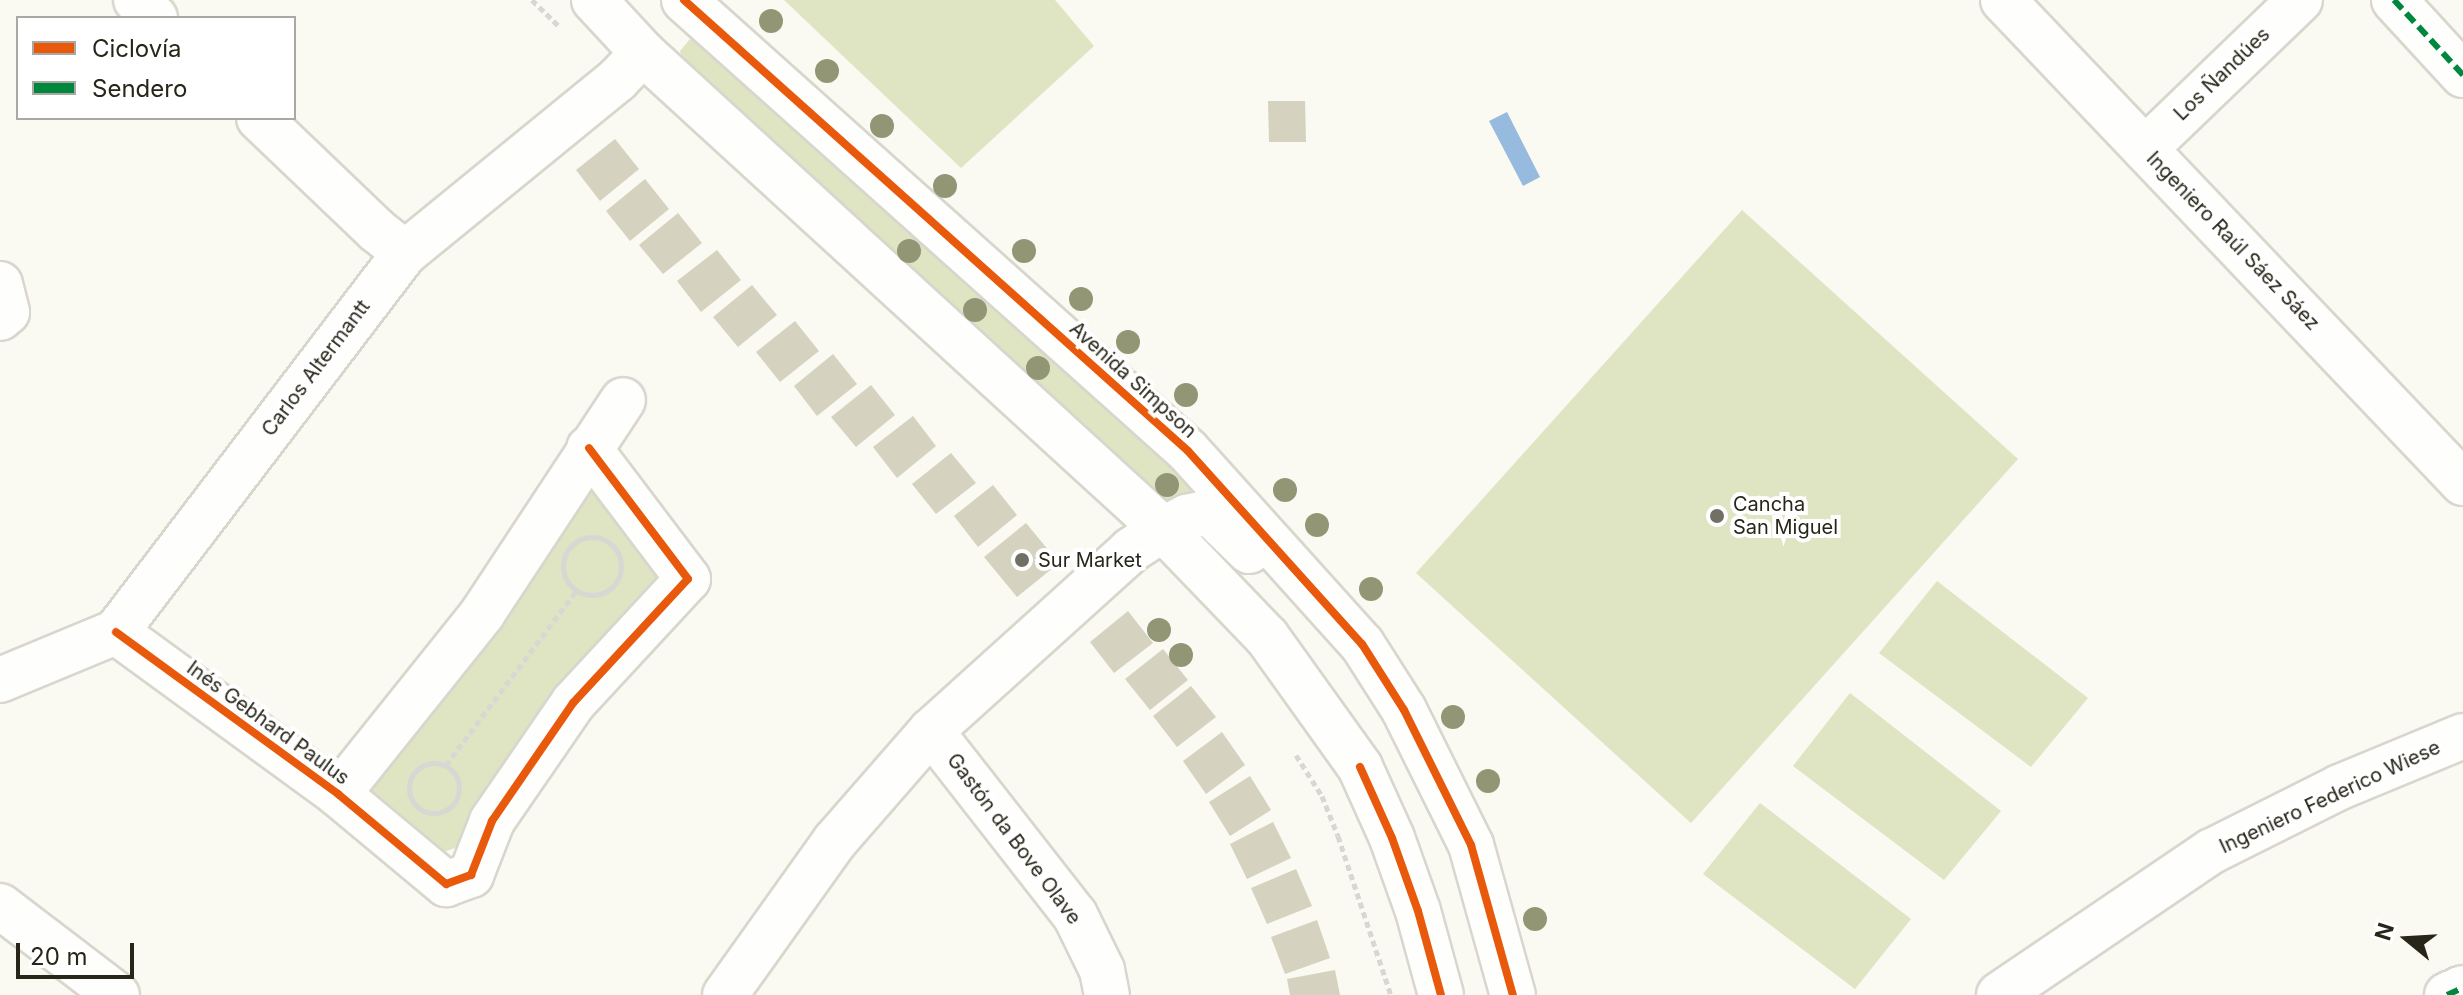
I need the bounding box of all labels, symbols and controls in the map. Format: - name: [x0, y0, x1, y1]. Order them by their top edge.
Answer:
- legend: [16, 16, 296, 120]
- street label: Los Ñandúes: [2169, 22, 2275, 126]
- text: Ciclovía: [92, 34, 182, 63]
- text: Sendero: [92, 74, 187, 103]
- street label: Ingeniero Raúl Sáez Sáez: [2141, 147, 2325, 335]
- street label: Carlos Altermantt: [257, 295, 375, 441]
- street label: Avenida Simpson: [1065, 317, 1201, 443]
- place label: Cancha San Miguel: [1733, 492, 1838, 539]
- marker: Cancha San Miguel: [1708, 507, 1726, 525]
- place label: Sur Market: [1038, 548, 1142, 572]
- marker: Sur Market: [1013, 551, 1031, 569]
- street label: Inés Gebhard Paulus: [182, 656, 354, 790]
- street label: Ingeniero Federico Wiese: [2216, 735, 2444, 859]
- street label: Gastón da Bove Olave: [942, 749, 1086, 929]
- north arrow: [2367, 899, 2447, 979]
- text: N: [2369, 920, 2399, 944]
- scale bar: [20, 927, 138, 977]
- text: 20 m: [30, 942, 88, 971]

